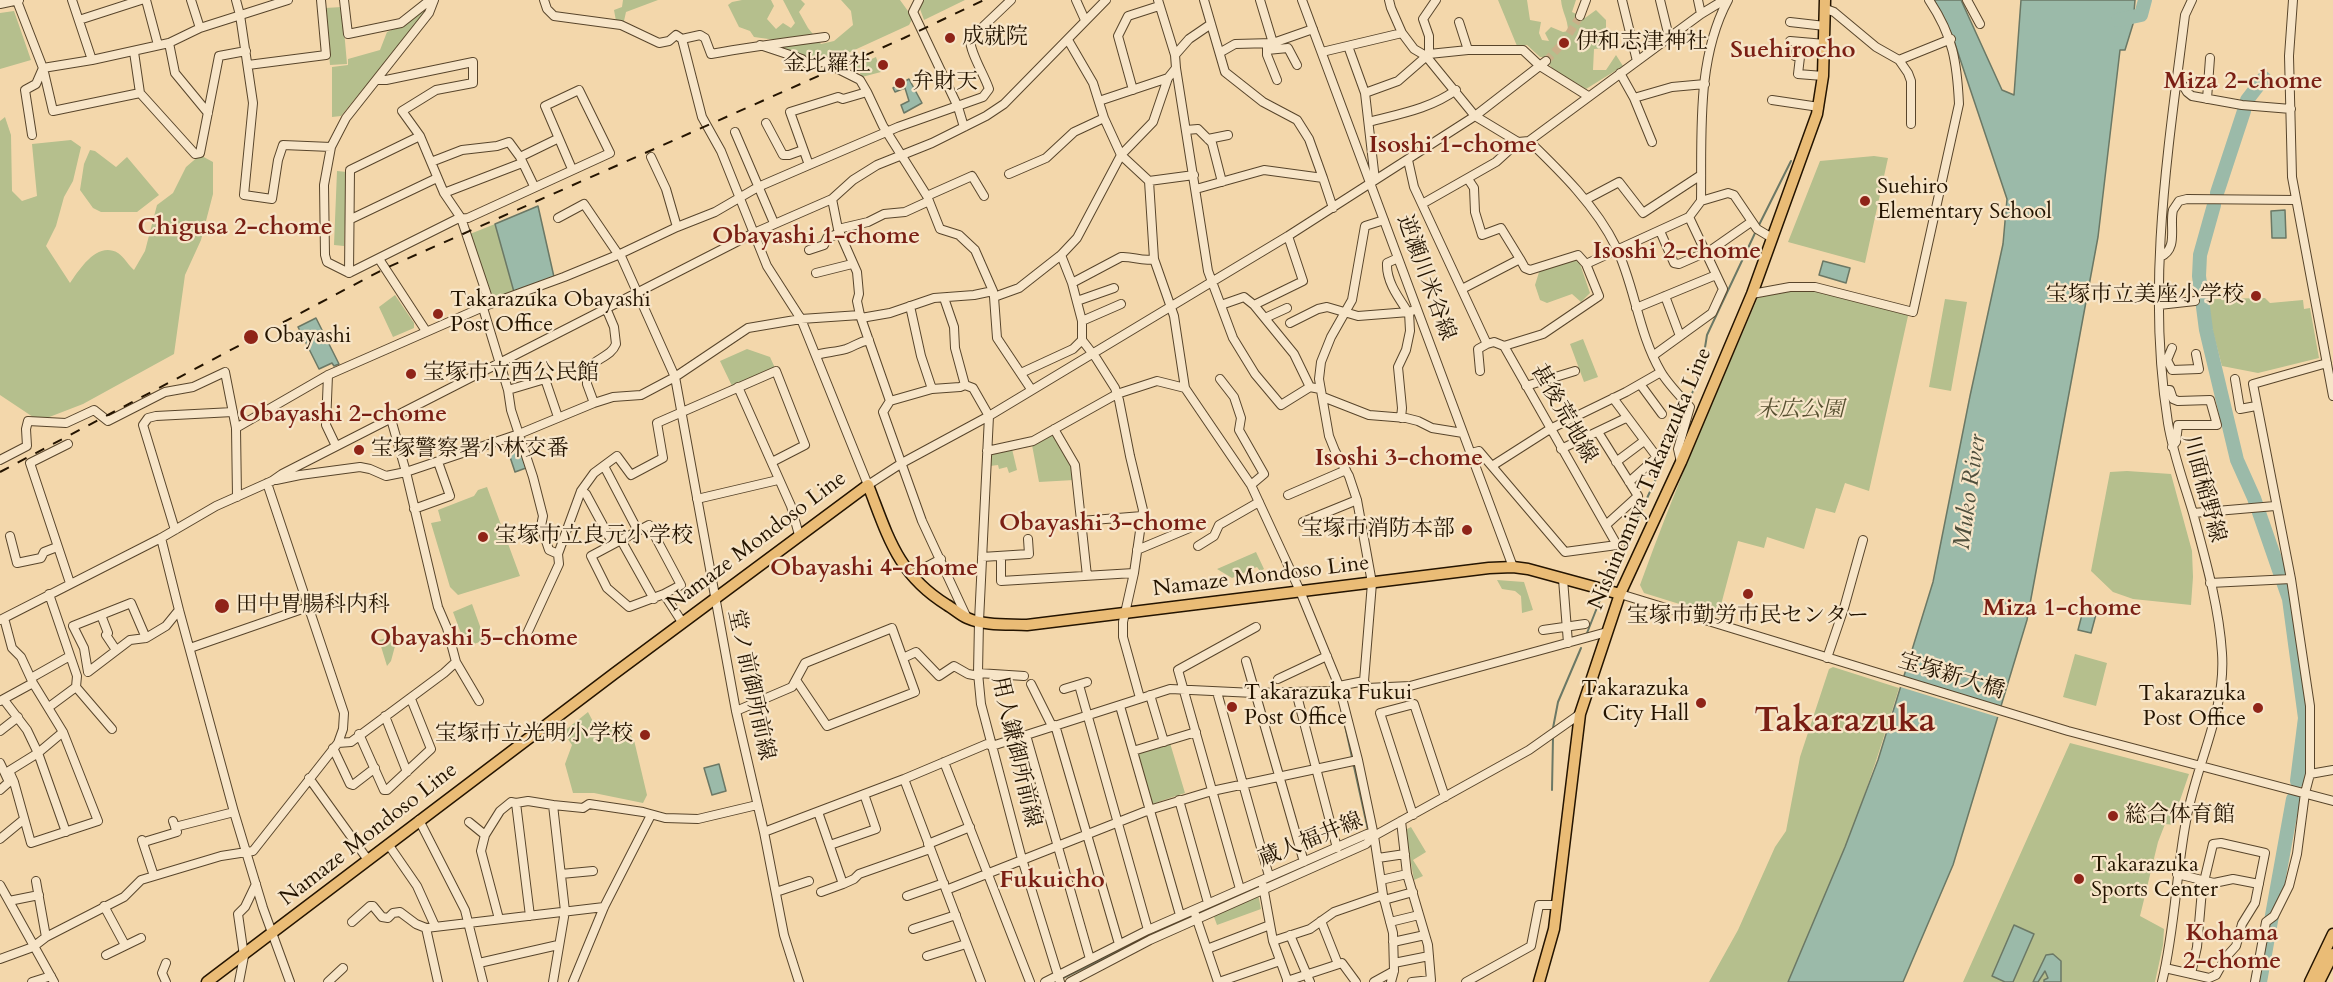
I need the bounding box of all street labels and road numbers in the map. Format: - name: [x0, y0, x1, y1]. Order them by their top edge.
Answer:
- street label: 逆瀬川米谷線: [1390, 211, 1460, 345]
- street label: Nishinomiya Takarazuka Line: [1584, 344, 1718, 614]
- street label: 甚後荒地線: [1524, 360, 1602, 468]
- street label: 川面稲野線: [2176, 432, 2230, 546]
- street label: Namaze Mondoso Line: [662, 466, 852, 618]
- street label: Namaze Mondoso Line: [1151, 551, 1371, 603]
- street label: 堂ノ前御所前線: [721, 607, 779, 763]
- street label: 宝塚新大橋: [1895, 648, 2007, 706]
- street label: 用人鎌御所前線: [985, 674, 1045, 830]
- street label: Namaze Mondoso Line: [275, 757, 463, 913]
- street label: 蔵人福井線: [1255, 808, 1367, 874]

